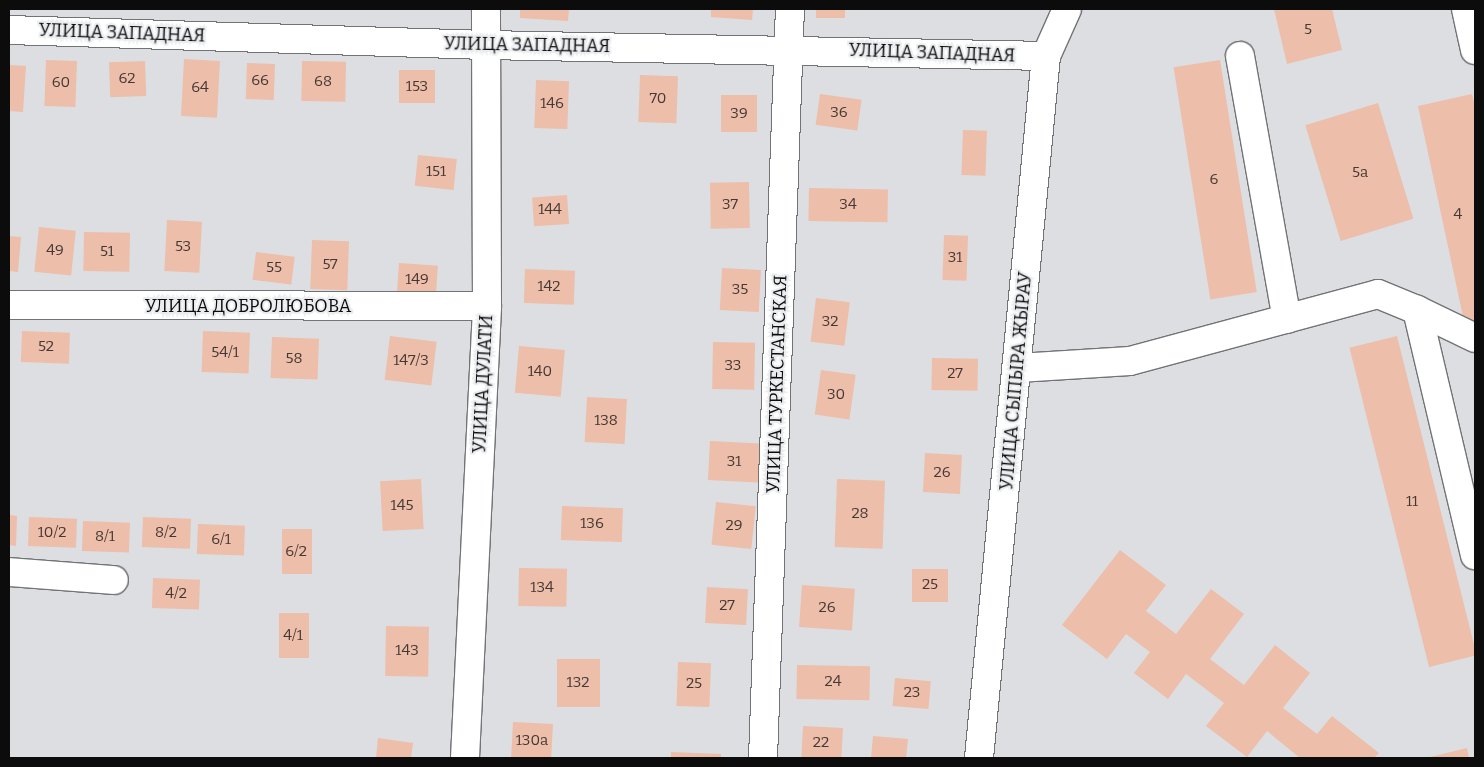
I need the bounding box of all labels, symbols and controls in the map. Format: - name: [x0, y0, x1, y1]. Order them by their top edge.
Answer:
- street label: УЛИЦА ЗАПАДНАЯ: [38, 19, 206, 47]
- house number: 5: [1304, 21, 1312, 39]
- street label: УЛИЦА ЗАПАДНАЯ: [444, 33, 610, 57]
- street label: УЛИЦА ЗАПАДНАЯ: [848, 39, 1016, 67]
- house number: 62: [119, 70, 135, 88]
- house number: 66: [251, 72, 269, 90]
- house number: 68: [314, 73, 332, 91]
- house number: 60: [52, 74, 70, 92]
- house number: 153: [406, 78, 428, 96]
- house number: 64: [191, 79, 209, 97]
- house number: 70: [650, 90, 666, 108]
- house number: 146: [540, 95, 564, 113]
- house number: 36: [830, 104, 848, 122]
- house number: 39: [730, 105, 748, 123]
- house number: 151: [426, 163, 446, 181]
- house number: 5а: [1352, 164, 1368, 182]
- house number: 6: [1210, 171, 1218, 189]
- house number: 37: [722, 196, 738, 214]
- house number: 34: [839, 196, 857, 214]
- house number: 144: [538, 201, 562, 219]
- house number: 4: [1454, 206, 1462, 224]
- house number: 53: [175, 238, 191, 256]
- house number: 49: [46, 242, 64, 260]
- house number: 51: [100, 243, 114, 261]
- house number: 31: [948, 249, 962, 267]
- house number: 57: [322, 256, 338, 274]
- house number: 55: [266, 259, 282, 277]
- house number: 149: [405, 271, 429, 289]
- street label: УЛИЦА СЫПЫРА ЖЫРАУ: [996, 271, 1036, 491]
- street label: УЛИЦА ТУРКЕСТАНСКАЯ: [762, 274, 792, 494]
- house number: 142: [537, 278, 561, 296]
- house number: 35: [732, 281, 748, 299]
- street label: УЛИЦА ДОБРОЛЮБОВА: [145, 295, 351, 317]
- house number: 32: [822, 313, 838, 331]
- street label: УЛИЦА ДУЛАТИ: [469, 314, 497, 454]
- house number: 52: [38, 338, 54, 356]
- house number: 54/1: [211, 344, 239, 362]
- house number: 58: [285, 350, 303, 368]
- house number: 147/3: [393, 352, 429, 370]
- house number: 33: [725, 357, 741, 375]
- house number: 140: [528, 363, 552, 381]
- house number: 27: [947, 365, 963, 383]
- house number: 30: [827, 386, 845, 404]
- house number: 138: [594, 412, 618, 430]
- house number: 31: [727, 453, 741, 471]
- house number: 26: [934, 464, 950, 482]
- house number: 11: [1406, 493, 1418, 511]
- house number: 145: [391, 497, 413, 515]
- house number: 28: [851, 505, 869, 523]
- house number: 136: [580, 515, 604, 533]
- house number: 29: [726, 517, 742, 535]
- house number: 10/2: [38, 524, 66, 542]
- house number: 8/2: [155, 524, 177, 542]
- house number: 8/1: [95, 528, 115, 546]
- house number: 6/1: [211, 531, 231, 549]
- house number: 6/2: [285, 543, 307, 561]
- house number: 25: [922, 576, 938, 594]
- house number: 134: [530, 579, 554, 597]
- house number: 4/2: [165, 585, 187, 603]
- house number: 27: [719, 597, 735, 615]
- house number: 26: [819, 599, 835, 617]
- house number: 4/1: [283, 627, 303, 645]
- house number: 143: [395, 642, 419, 660]
- house number: 24: [825, 673, 841, 691]
- house number: 132: [567, 674, 589, 692]
- house number: 25: [686, 675, 702, 693]
- house number: 23: [904, 684, 920, 702]
- house number: 130а: [516, 732, 548, 750]
- house number: 22: [813, 734, 829, 752]

